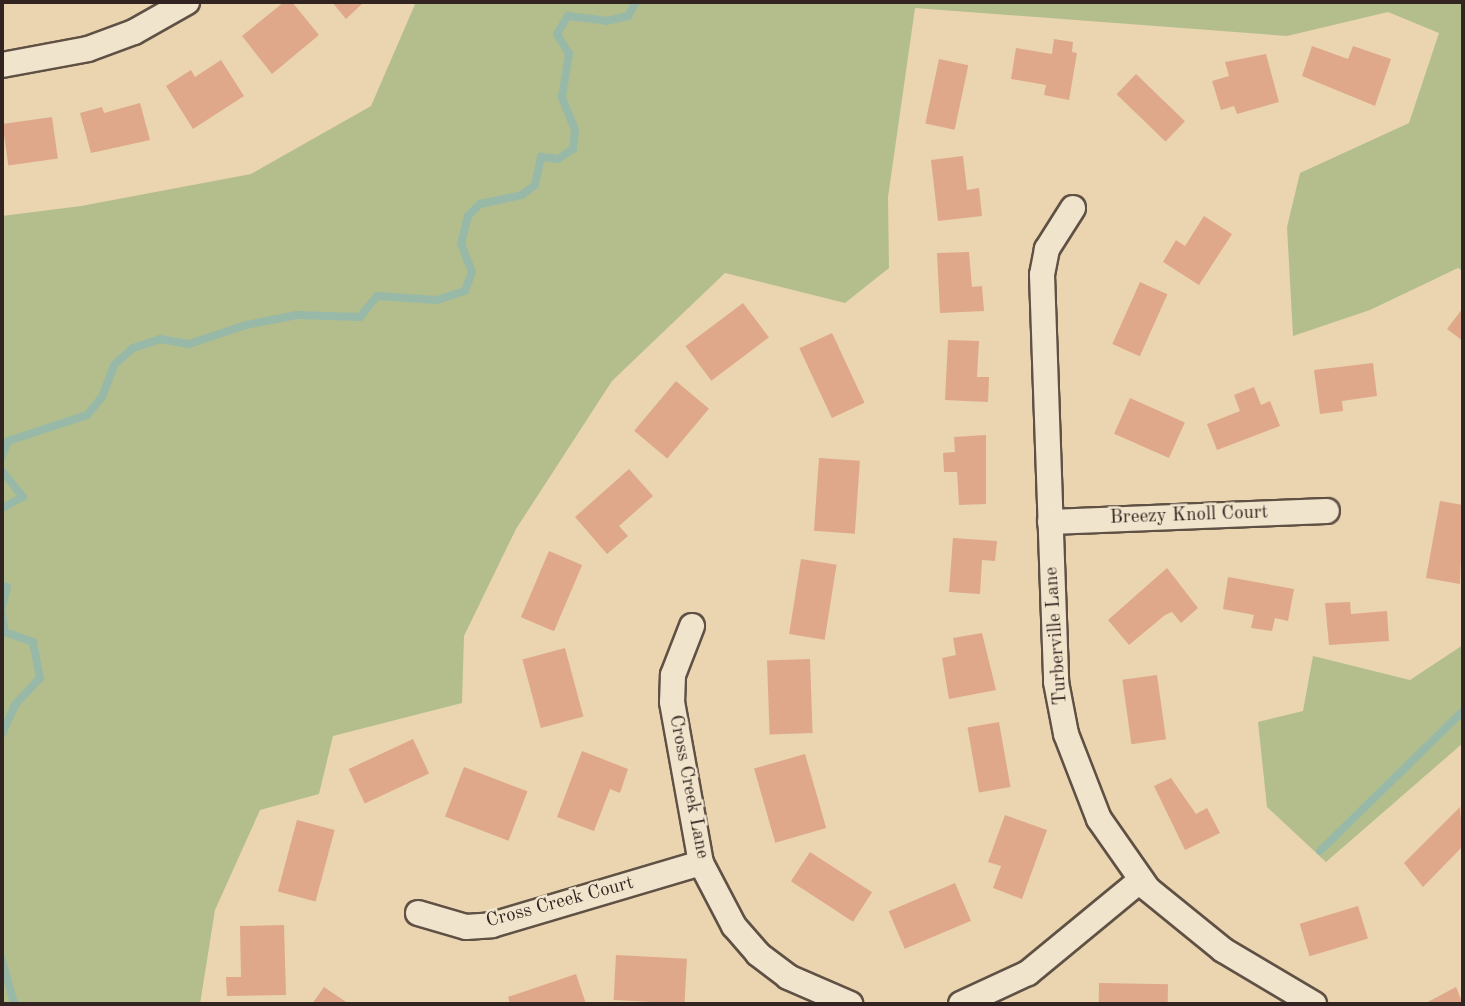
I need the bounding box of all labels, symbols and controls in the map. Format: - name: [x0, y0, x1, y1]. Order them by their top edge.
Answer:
- street label: Breezy Knoll Court: [1109, 502, 1269, 530]
- street label: Turberville Lane: [1041, 566, 1073, 706]
- street label: Cross Creek Lane: [663, 713, 713, 861]
- street label: Cross Creek Court: [484, 872, 636, 934]

